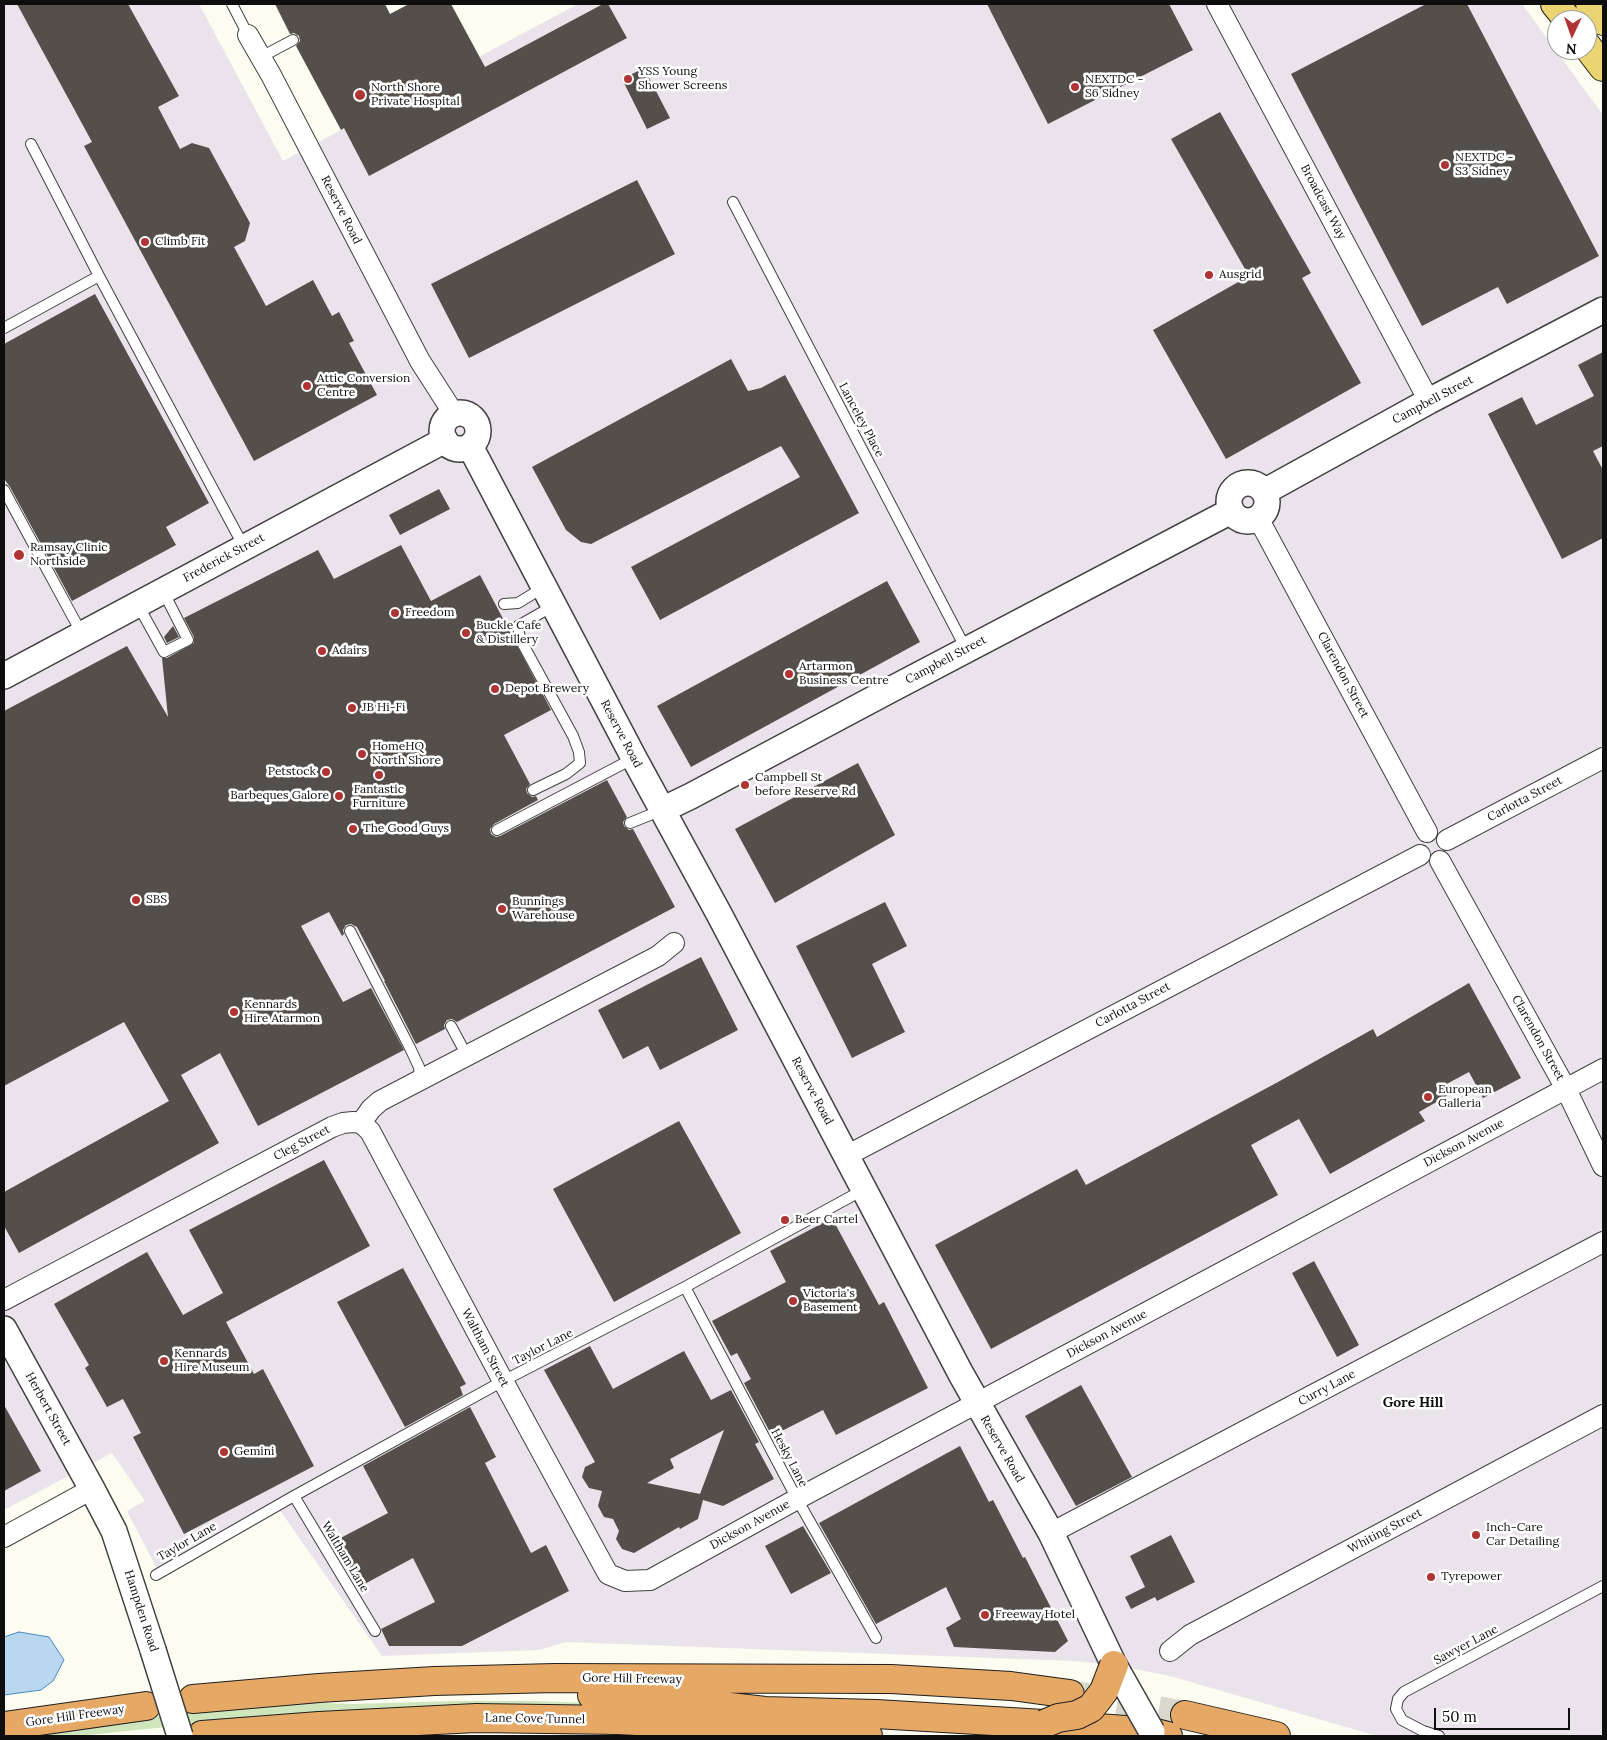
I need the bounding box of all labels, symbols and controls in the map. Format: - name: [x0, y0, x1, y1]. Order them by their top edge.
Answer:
- north arrow: [1547, 10, 1597, 60]
- text: N: [1565, 40, 1577, 58]
- place label: YSS Young Shower Screens: [638, 65, 727, 93]
- marker: YSS Young Shower Screens: [622, 73, 634, 85]
- place label: NEXTDC - S6 Sidney: [1085, 73, 1143, 101]
- place label: North Shore Private Hospital: [371, 81, 460, 109]
- marker: NEXTDC - S6 Sidney: [1069, 81, 1081, 93]
- marker: North Shore Private Hospital: [353, 88, 367, 102]
- place label: NEXTDC - S3 Sidney: [1455, 151, 1513, 179]
- marker: NEXTDC - S3 Sidney: [1439, 159, 1451, 171]
- street label: Broadcast Way: [1297, 162, 1349, 242]
- street label: Reserve Road: [318, 173, 364, 247]
- place label: Climb Fit: [155, 235, 206, 249]
- marker: Climb Fit: [139, 236, 151, 248]
- place label: Ausgrid: [1219, 268, 1262, 282]
- marker: Ausgrid: [1203, 269, 1215, 281]
- place label: Attic Conversion Centre: [317, 372, 410, 400]
- street label: Campbell Street: [1390, 373, 1476, 427]
- marker: Attic Conversion Centre: [301, 380, 313, 392]
- street label: Lanceley Place: [835, 380, 887, 460]
- street label: Frederick Street: [181, 530, 267, 586]
- place label: Ramsay Clinic Northside: [30, 541, 108, 569]
- marker: Ramsay Clinic Northside: [12, 548, 26, 562]
- place label: Freedom: [405, 606, 454, 620]
- marker: Freedom: [389, 607, 401, 619]
- place label: Buckle Cafe & Distillery: [476, 619, 541, 647]
- marker: Buckle Cafe & Distillery: [460, 627, 472, 639]
- street label: Clarendon Street: [1314, 630, 1372, 720]
- street label: Campbell Street: [903, 633, 989, 687]
- place label: Adairs: [332, 644, 367, 658]
- marker: Adairs: [316, 645, 328, 657]
- place label: Artarmon Business Centre: [799, 660, 889, 688]
- marker: Artarmon Business Centre: [783, 668, 795, 680]
- place label: Depot Brewery: [505, 682, 589, 696]
- marker: Depot Brewery: [489, 683, 501, 695]
- street label: Reserve Road: [597, 698, 645, 770]
- place label: JB Hi-Fi: [362, 701, 405, 715]
- marker: JB Hi-Fi: [346, 702, 358, 714]
- place label: HomeHQ North Shore: [372, 740, 441, 768]
- marker: HomeHQ North Shore: [356, 748, 368, 760]
- place label: Petstock: [268, 765, 316, 779]
- marker: Petstock: [320, 766, 332, 778]
- marker: Fantastic Furniture: [373, 769, 385, 781]
- place label: Campbell St before Reserve Rd: [755, 771, 856, 799]
- street label: Carlotta Street: [1485, 773, 1565, 825]
- marker: Campbell St before Reserve Rd: [739, 779, 751, 791]
- place label: Fantastic Furniture: [352, 783, 406, 811]
- place label: Barbeques Galore: [230, 789, 329, 803]
- marker: Barbeques Galore: [333, 790, 345, 802]
- place label: The Good Guys: [363, 822, 449, 836]
- marker: The Good Guys: [347, 823, 359, 835]
- place label: SBS: [146, 893, 167, 907]
- marker: SBS: [130, 894, 142, 906]
- place label: Bunnings Warehouse: [512, 895, 575, 923]
- marker: Bunnings Warehouse: [496, 903, 508, 915]
- street label: Carlotta Street: [1093, 979, 1173, 1031]
- street label: Clarendon Street: [1509, 993, 1567, 1083]
- place label: Kennards Hire Atarmon: [244, 998, 320, 1026]
- marker: Kennards Hire Atarmon: [228, 1006, 240, 1018]
- street label: Reserve Road: [788, 1055, 836, 1127]
- place label: European Galleria: [1438, 1083, 1492, 1111]
- marker: European Galleria: [1422, 1091, 1434, 1103]
- street label: Dickson Avenue: [1421, 1116, 1507, 1170]
- street label: Cleg Street: [271, 1122, 333, 1164]
- place label: Beer Cartel: [795, 1213, 858, 1227]
- marker: Beer Cartel: [779, 1214, 791, 1226]
- place label: Victoria's Basement: [803, 1287, 858, 1315]
- marker: Victoria's Basement: [787, 1295, 799, 1307]
- street label: Waltham Street: [458, 1306, 512, 1390]
- street label: Dickson Avenue: [1064, 1307, 1150, 1361]
- street label: Taylor Lane: [511, 1326, 575, 1368]
- place label: Kennards Hire Museum: [174, 1347, 250, 1375]
- marker: Kennards Hire Museum: [158, 1355, 170, 1367]
- street label: Curry Lane: [1296, 1367, 1358, 1409]
- street label: Herbert Street: [22, 1370, 74, 1448]
- district label: Gore Hill: [1383, 1395, 1443, 1411]
- street label: Reserve Road: [977, 1413, 1027, 1485]
- street label: Hesky Lane: [768, 1426, 810, 1490]
- place label: Gemini: [234, 1445, 274, 1459]
- marker: Gemini: [218, 1446, 230, 1458]
- street label: Dickson Avenue: [708, 1497, 792, 1553]
- street label: Whiting Street: [1345, 1505, 1425, 1557]
- street label: Taylor Lane: [155, 1519, 219, 1565]
- street label: Waltham Lane: [318, 1519, 372, 1595]
- place label: Inch-Care Car Detailing: [1486, 1521, 1559, 1549]
- marker: Inch-Care Car Detailing: [1470, 1529, 1482, 1541]
- street label: Hampden Road: [121, 1568, 161, 1654]
- place label: Tyrepower: [1441, 1570, 1502, 1584]
- marker: Tyrepower: [1425, 1571, 1437, 1583]
- place label: Freeway Hotel: [995, 1608, 1075, 1622]
- marker: Freeway Hotel: [979, 1609, 991, 1621]
- street label: Sawyer Lane: [1431, 1622, 1501, 1668]
- street label: Gore Hill Freeway: [582, 1671, 682, 1687]
- scale bar: [1437, 1698, 1573, 1730]
- street label: Gore Hill Freeway: [25, 1702, 125, 1730]
- text: 50 m: [1442, 1707, 1477, 1726]
- street label: Lane Cove Tunnel: [485, 1711, 585, 1727]

